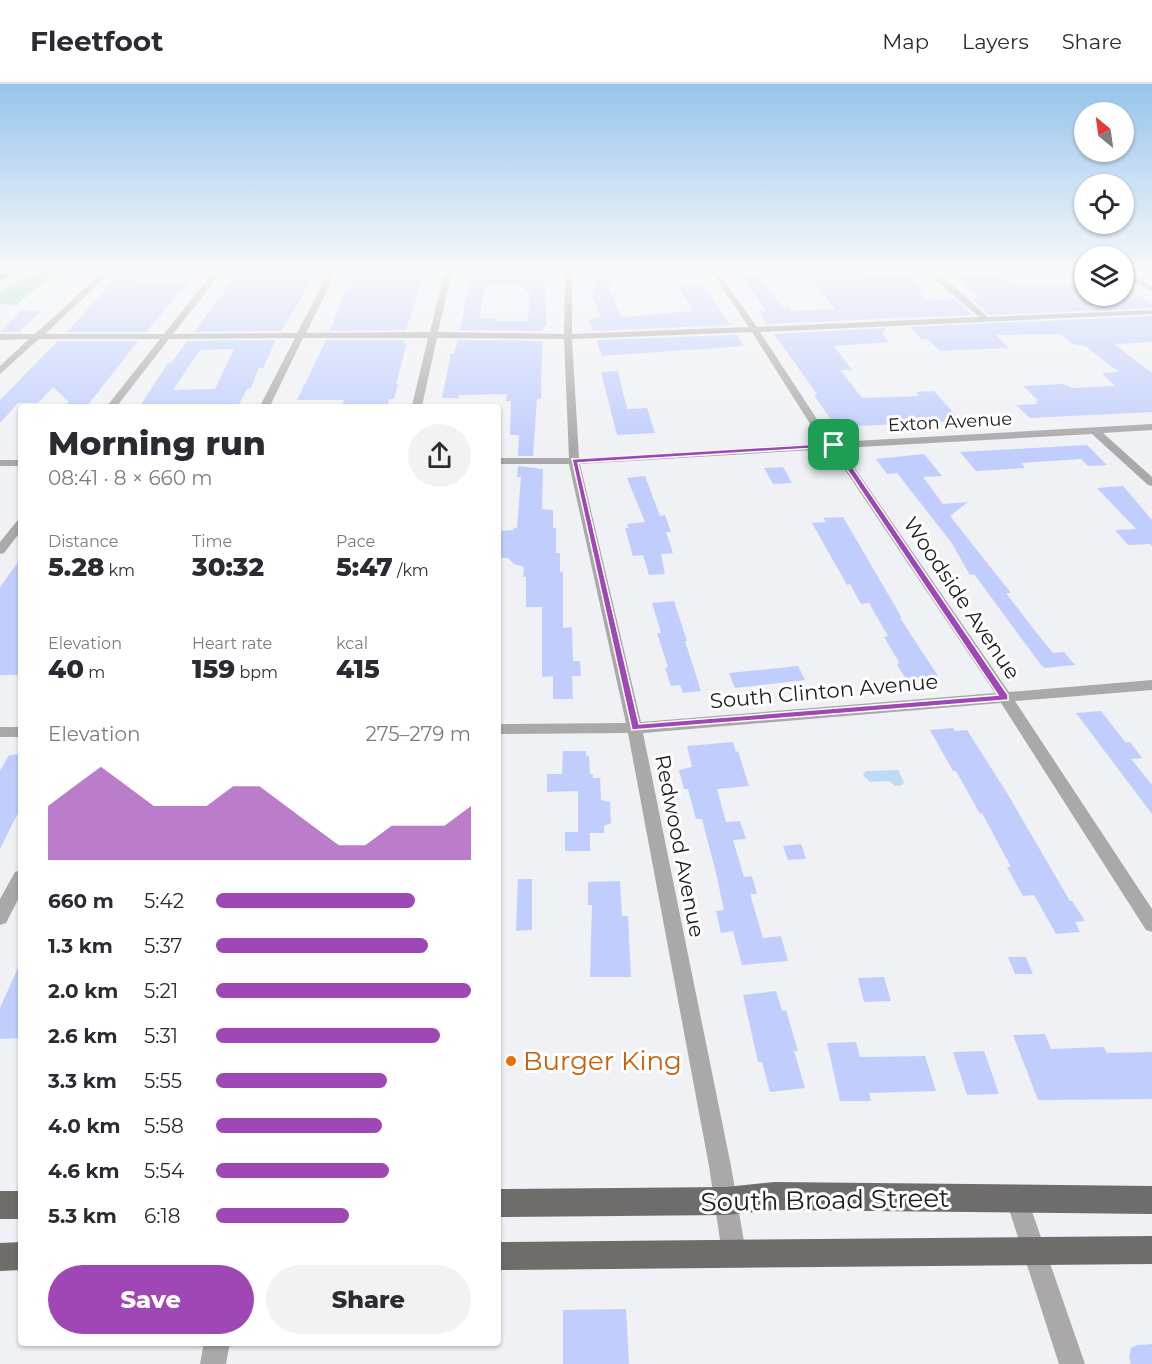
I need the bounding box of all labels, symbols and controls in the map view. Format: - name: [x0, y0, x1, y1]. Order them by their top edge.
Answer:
- text: Fleetfoot: [30, 24, 163, 58]
- text: Map: [882, 29, 929, 54]
- text: Layers: [962, 29, 1029, 54]
- text: Share: [1062, 29, 1122, 54]
- north arrow: [1074, 102, 1134, 162]
- map controls: [1074, 102, 1134, 306]
- button: locate: [1074, 174, 1134, 234]
- button: layers: [1074, 246, 1134, 306]
- street label: Exton Avenue: [887, 408, 1013, 436]
- pin: [808, 419, 859, 470]
- text: Morning run: [48, 423, 266, 463]
- button: share: [408, 424, 471, 487]
- icon: arrive: [817, 428, 850, 461]
- text: 08:41 · 8 × 660 m: [48, 466, 213, 490]
- street label: Woodside Avenue: [898, 512, 1026, 684]
- text: Distance: [48, 532, 118, 551]
- text: Time: [192, 532, 232, 551]
- text: Pace: [336, 532, 375, 551]
- text: 5.28: [48, 551, 104, 583]
- text: 30:32: [192, 551, 264, 583]
- text: 5:47: [336, 551, 393, 583]
- text: km: [104, 561, 135, 580]
- text: /km: [393, 561, 429, 580]
- text: Elevation: [48, 634, 122, 653]
- text: Heart rate: [192, 634, 272, 653]
- text: kcal: [336, 634, 368, 653]
- text: 40: [48, 653, 84, 685]
- text: 159: [192, 653, 235, 685]
- text: 415: [336, 653, 380, 685]
- text: m: [84, 663, 105, 682]
- text: bpm: [235, 663, 278, 682]
- street label: South Clinton Avenue: [709, 669, 939, 713]
- text: Elevation: [48, 722, 140, 746]
- text: 275–279 m: [365, 722, 471, 746]
- street label: Redwood Avenue: [650, 753, 710, 939]
- text: 660 m: [48, 889, 114, 913]
- text: 5:42: [144, 889, 184, 913]
- text: 1.3 km: [48, 934, 113, 958]
- text: 5:37: [144, 934, 182, 958]
- text: 2.0 km: [48, 979, 118, 1003]
- text: 5:21: [144, 979, 178, 1003]
- text: 2.6 km: [48, 1024, 117, 1048]
- text: 5:31: [144, 1024, 178, 1048]
- place label: Burger King: [523, 1045, 682, 1077]
- marker: Burger King: [504, 1054, 518, 1068]
- text: 3.3 km: [48, 1069, 117, 1093]
- text: 5:55: [144, 1069, 182, 1093]
- text: 4.0 km: [48, 1114, 120, 1138]
- text: 5:58: [144, 1114, 184, 1138]
- text: 4.6 km: [48, 1159, 120, 1183]
- text: 5:54: [144, 1159, 184, 1183]
- street label: South Broad Street: [700, 1182, 950, 1218]
- text: 5.3 km: [48, 1204, 117, 1228]
- text: 6:18: [144, 1204, 180, 1228]
- button: Save: [48, 1265, 254, 1334]
- button: Share: [266, 1265, 471, 1334]

